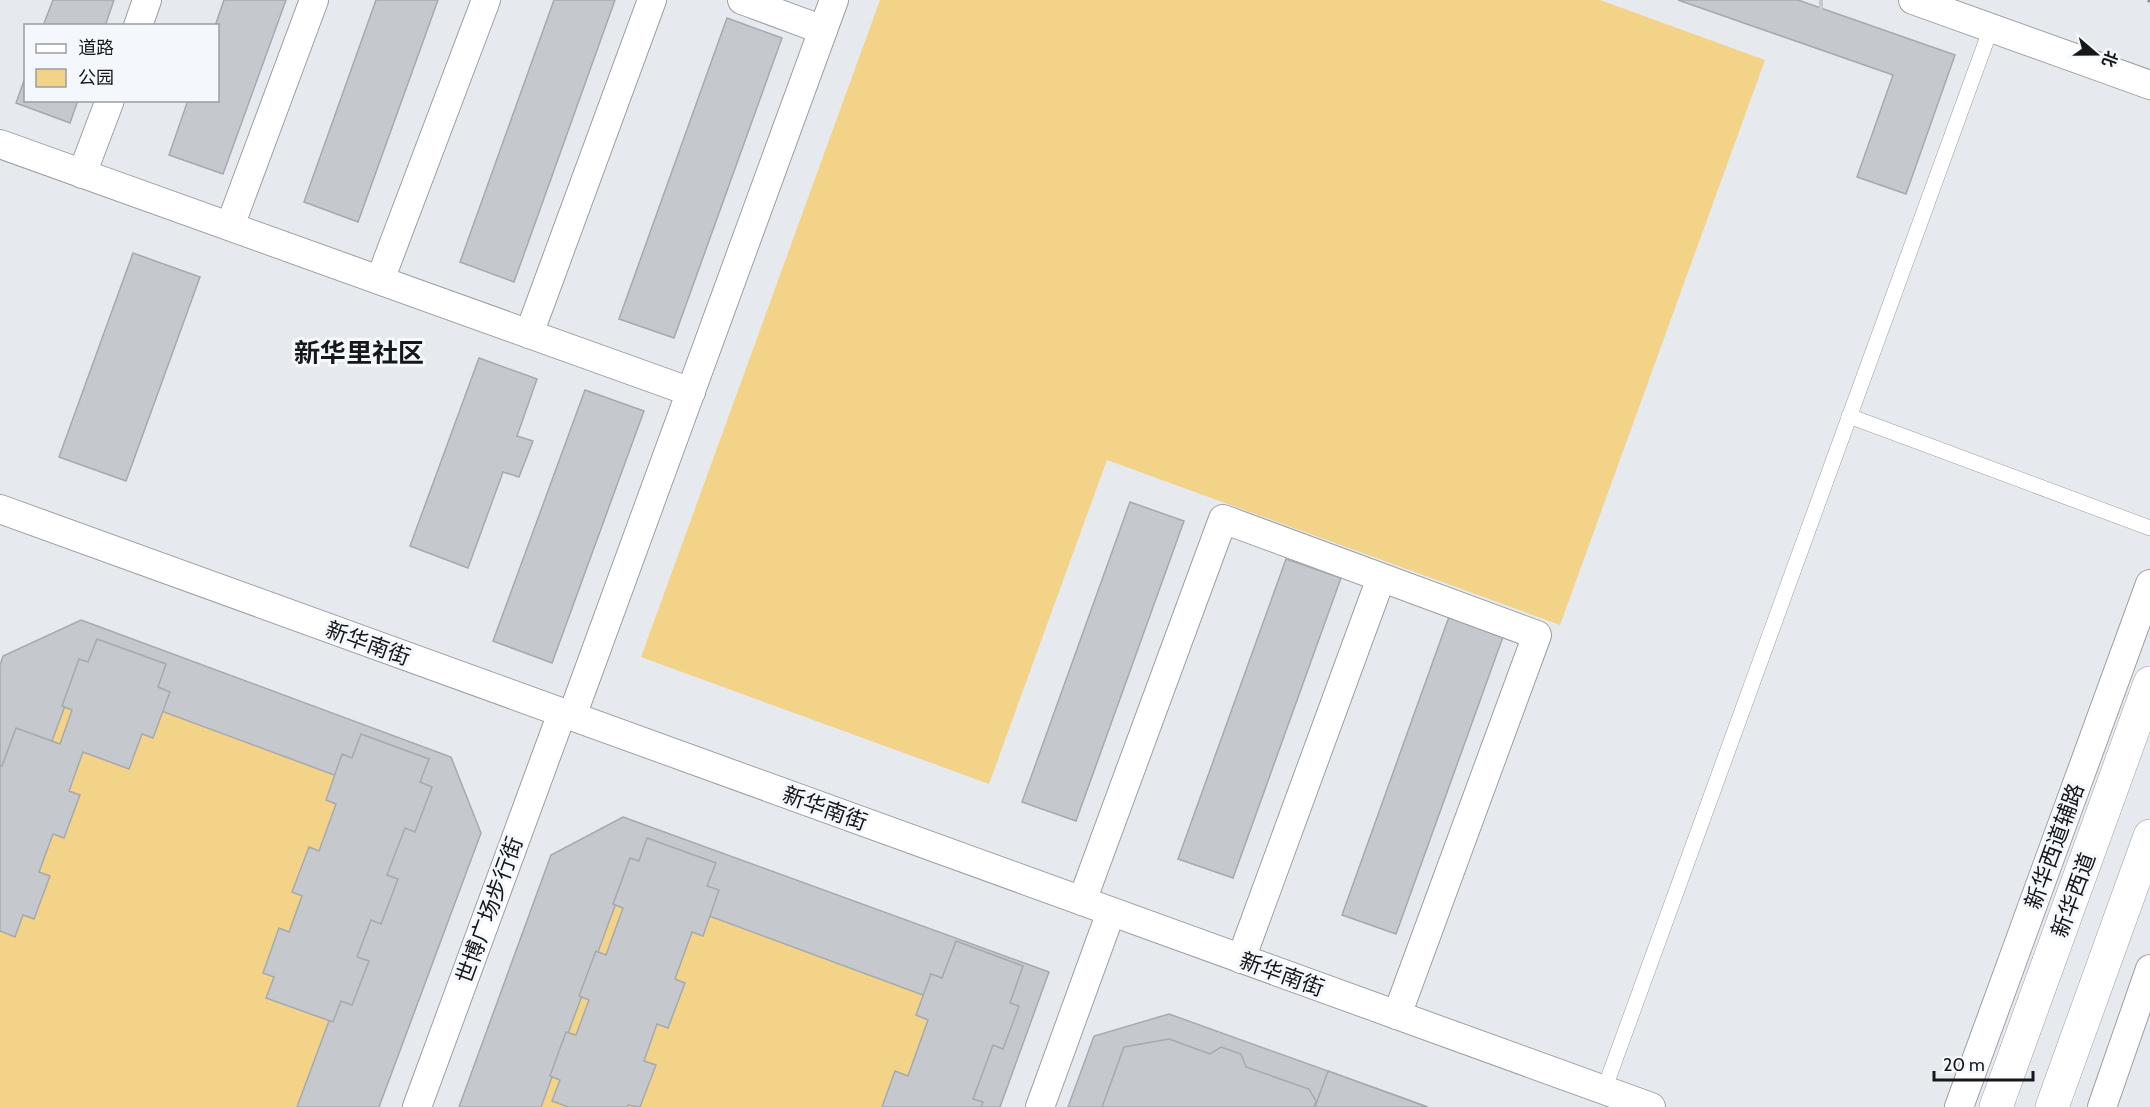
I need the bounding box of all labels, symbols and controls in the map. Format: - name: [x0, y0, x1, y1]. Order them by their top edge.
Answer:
- legend: [24, 24, 219, 102]
- north arrow: [2066, 24, 2126, 84]
- text: 道路: [78, 37, 114, 59]
- text: 北: [2098, 48, 2121, 70]
- text: 公园: [78, 67, 114, 89]
- district label: 新华里社区: [294, 337, 424, 369]
- street label: 新华南街: [322, 616, 414, 671]
- street label: 新华西道辅路: [2019, 779, 2089, 913]
- street label: 新华南街: [779, 781, 871, 836]
- street label: 世博广场步行街: [450, 833, 528, 987]
- street label: 新华西道: [2046, 849, 2100, 941]
- street label: 新华南街: [1236, 947, 1328, 1002]
- scale bar: [1934, 1044, 2033, 1082]
- text: 20 m: [1943, 1054, 1985, 1076]

